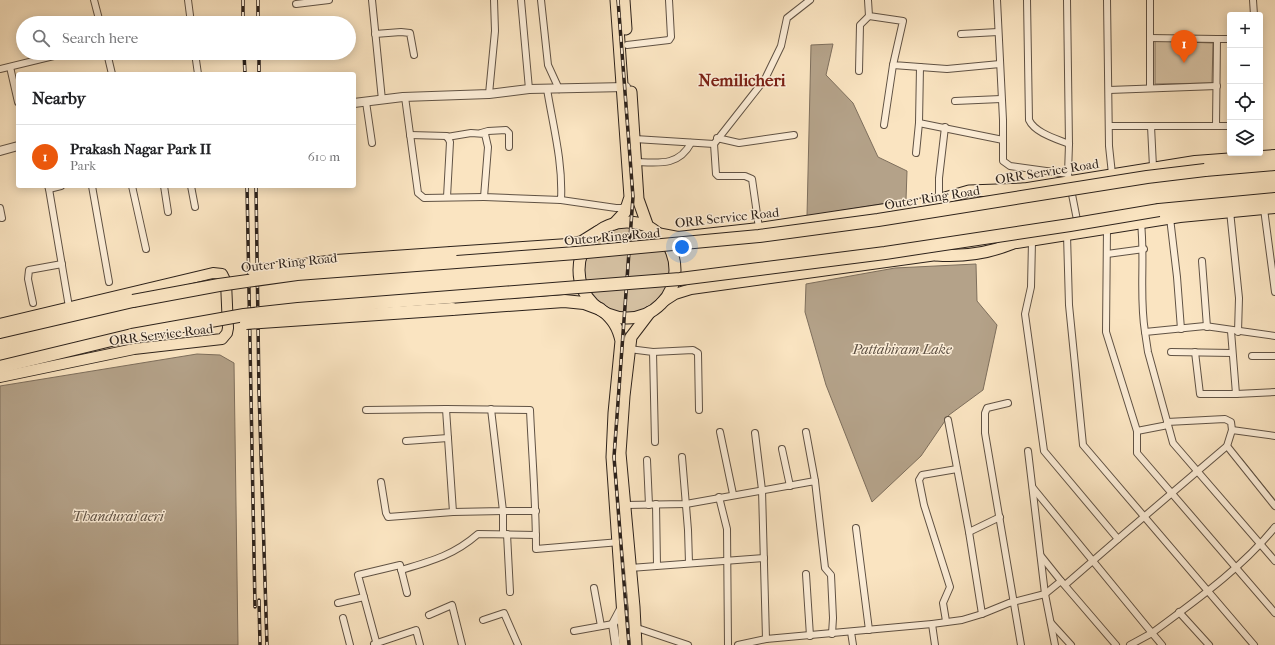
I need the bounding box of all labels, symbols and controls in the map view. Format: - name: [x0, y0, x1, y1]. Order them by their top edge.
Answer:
- map controls: [1227, 12, 1263, 156]
- button: +: [1227, 12, 1263, 48]
- search box: [16, 16, 356, 60]
- icon: search: [30, 27, 52, 49]
- text: Search here: [62, 29, 138, 47]
- pin: 1: [1171, 30, 1197, 63]
- button: −: [1227, 48, 1263, 84]
- district label: Nemilicheri: [698, 70, 787, 90]
- button: locate: [1227, 84, 1263, 120]
- text: Nearby: [32, 88, 86, 108]
- button: layers: [1227, 120, 1263, 156]
- text: Prakash Nagar Park II: [70, 140, 211, 158]
- text: 1: [43, 149, 47, 164]
- text: 610 m: [308, 149, 340, 164]
- street label: ORR Service Road: [994, 156, 1101, 187]
- text: Park: [70, 158, 96, 173]
- street label: Outer Ring Road: [883, 182, 982, 212]
- street label: ORR Service Road: [674, 204, 781, 230]
- street label: Outer Ring Road: [563, 225, 662, 248]
- your location: [672, 237, 692, 257]
- street label: Outer Ring Road: [240, 250, 339, 275]
- street label: ORR Service Road: [108, 321, 215, 348]
- water label: Pattabiram Lake: [851, 341, 952, 358]
- water label: Thandurai aeri: [72, 508, 165, 525]

